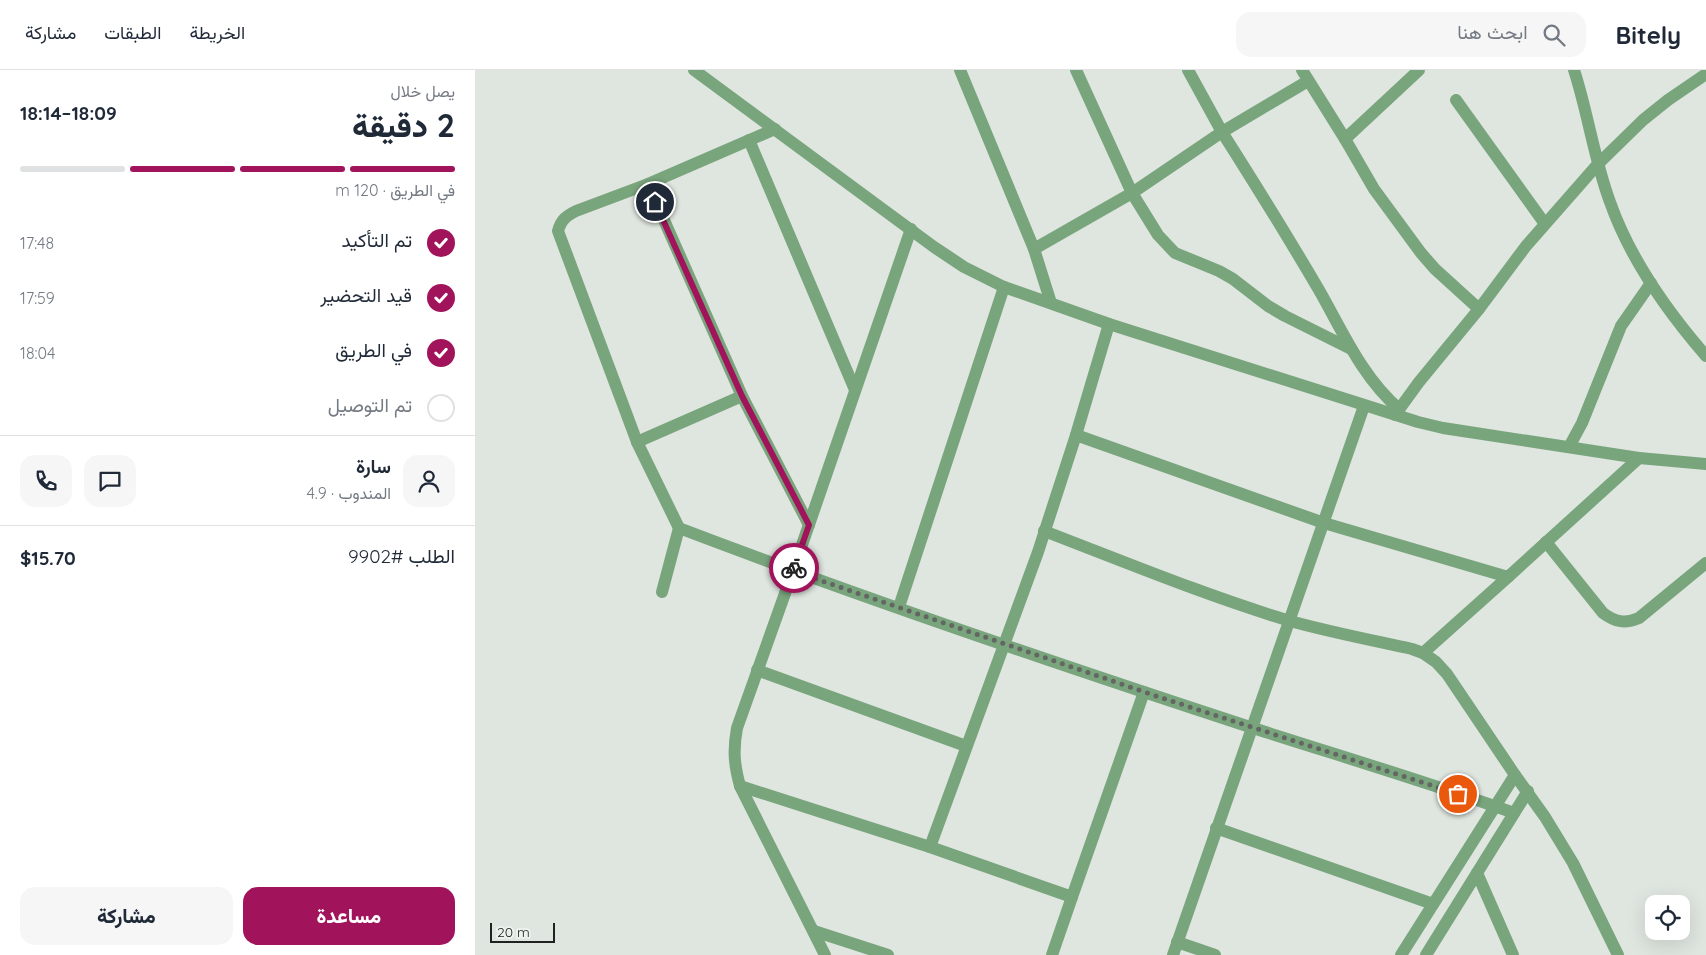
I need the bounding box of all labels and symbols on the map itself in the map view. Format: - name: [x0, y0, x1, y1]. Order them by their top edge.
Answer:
- pin: [634, 181, 676, 223]
- courier: [769, 543, 819, 593]
- pin: [1437, 773, 1479, 815]
- scale bar: [490, 920, 555, 943]

